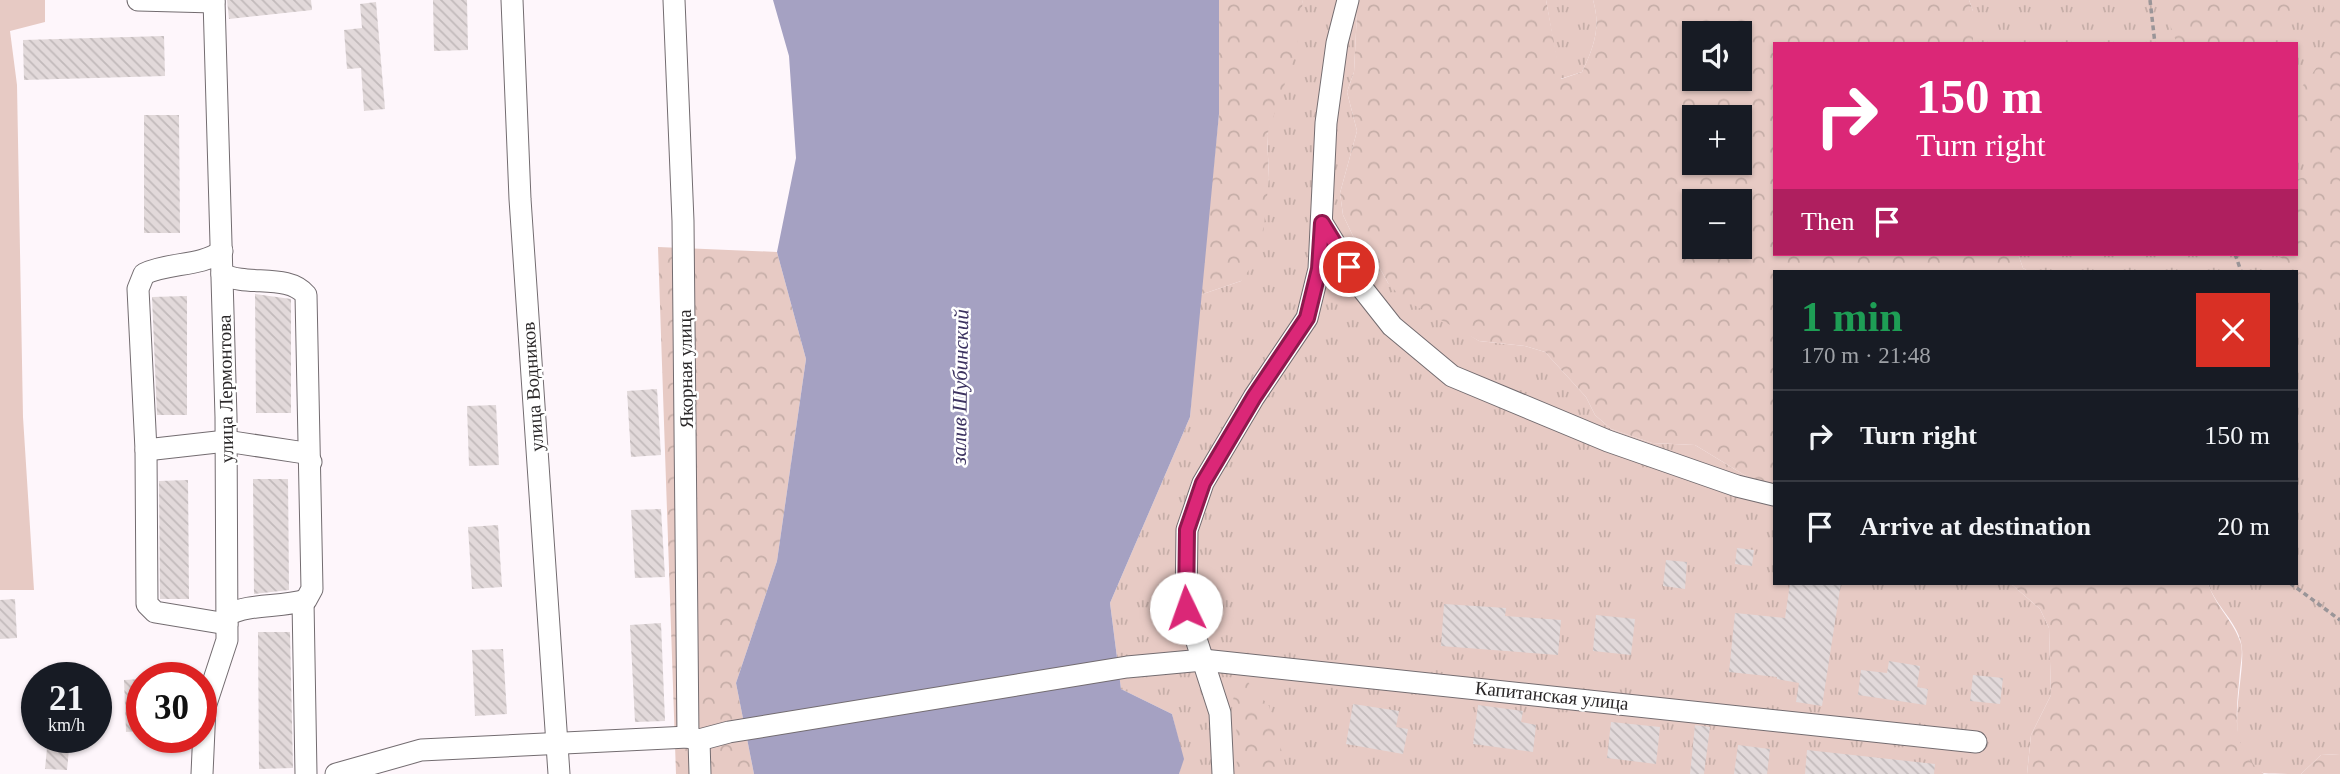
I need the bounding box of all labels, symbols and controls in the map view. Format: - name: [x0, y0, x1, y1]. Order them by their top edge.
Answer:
- map controls: [1682, 21, 1752, 259]
- button: sound: [1682, 21, 1752, 91]
- text: 150 m: [1916, 69, 2043, 124]
- icon: right: [1801, 70, 1892, 161]
- button: +: [1682, 105, 1752, 175]
- text: Turn right: [1916, 127, 2046, 163]
- button: −: [1682, 189, 1752, 259]
- icon: arrive: [1868, 203, 1906, 241]
- text: Then: [1801, 207, 1854, 236]
- pin: [1319, 237, 1379, 297]
- icon: arrive: [1330, 248, 1368, 286]
- button: close: [2196, 293, 2270, 367]
- text: 1 min: [1801, 294, 1903, 340]
- street label: Якорная улица: [674, 309, 697, 429]
- water label: залив Шубинский: [947, 309, 973, 466]
- street label: улица Лермонтова: [214, 314, 237, 463]
- street label: улица Водников: [517, 321, 548, 453]
- text: 170 m · 21:48: [1801, 343, 1931, 368]
- icon: right: [1801, 417, 1839, 455]
- text: Turn right: [1860, 421, 1977, 450]
- text: 150 m: [2204, 421, 2270, 450]
- icon: arrive: [1801, 508, 1839, 546]
- text: Arrive at destination: [1860, 512, 2091, 541]
- text: 20 m: [2217, 512, 2270, 541]
- position arrow: [1149, 571, 1223, 645]
- speed limit sign: 30: [126, 662, 217, 753]
- street label: Капитанская улица: [1474, 677, 1630, 714]
- text: 21: [49, 679, 84, 718]
- text: km/h: [48, 715, 85, 735]

